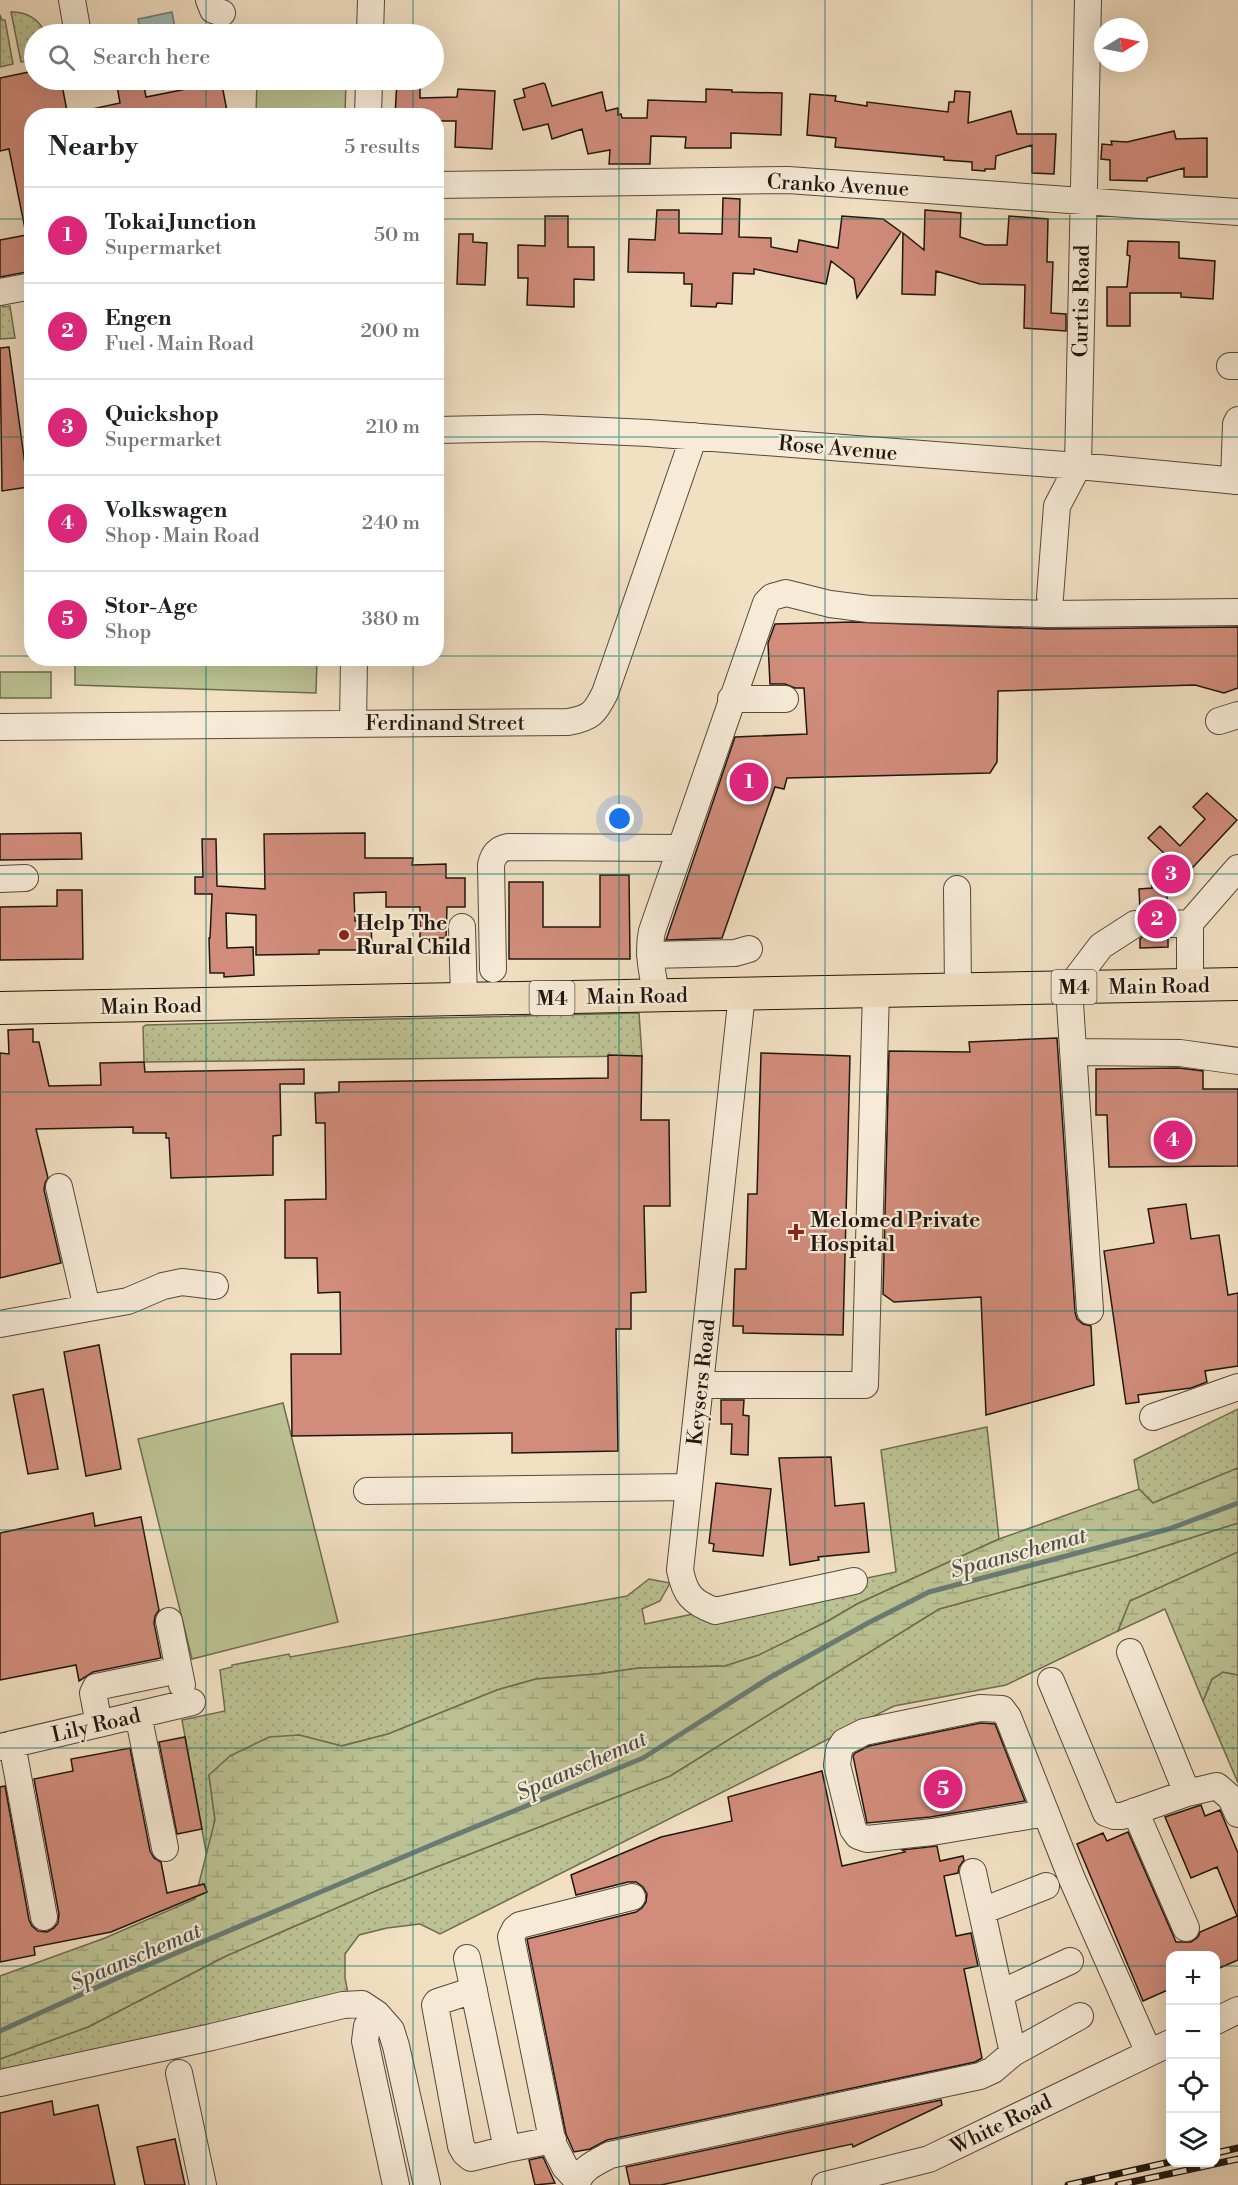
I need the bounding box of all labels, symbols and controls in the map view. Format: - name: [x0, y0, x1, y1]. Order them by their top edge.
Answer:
- north arrow: [1094, 18, 1148, 72]
- search box: [24, 24, 444, 90]
- icon: search: [45, 41, 78, 74]
- text: Search here: [93, 44, 210, 71]
- text: Nearby: [48, 131, 138, 163]
- text: 5 results: [344, 135, 420, 160]
- street label: Cranko Avenue: [766, 169, 910, 203]
- text: Tokai Junction: [105, 209, 256, 236]
- text: 1: [63, 223, 72, 248]
- text: 50 m: [374, 223, 420, 248]
- text: Supermarket: [105, 236, 222, 261]
- street label: Curtis Road: [1068, 244, 1096, 358]
- text: Engen: [105, 305, 172, 332]
- text: 2: [61, 319, 74, 344]
- text: 200 m: [360, 319, 420, 344]
- text: Fuel · Main Road: [105, 332, 254, 357]
- text: Quickshop: [105, 401, 219, 428]
- text: 3: [61, 415, 74, 440]
- text: 210 m: [365, 415, 420, 440]
- text: Supermarket: [105, 428, 222, 453]
- street label: Rose Avenue: [777, 431, 899, 467]
- text: Volkswagen: [105, 497, 227, 524]
- text: 4: [61, 511, 74, 536]
- text: 240 m: [362, 511, 420, 536]
- text: Shop · Main Road: [105, 524, 260, 549]
- text: Stor-Age: [105, 593, 198, 620]
- text: 5: [61, 607, 74, 632]
- text: 380 m: [362, 607, 420, 632]
- text: Shop: [105, 620, 151, 645]
- street label: Ferdinand Street: [365, 711, 525, 737]
- pin: 1: [730, 760, 768, 804]
- your location: [605, 804, 634, 833]
- pin: 3: [1152, 852, 1190, 896]
- pin: 2: [1138, 896, 1176, 942]
- place label: Help The Rural Child: [356, 911, 471, 961]
- marker: Help The Rural Child: [337, 928, 351, 942]
- road number: M4: [1052, 970, 1096, 1004]
- street label: Main Road: [1108, 973, 1210, 1001]
- road number: M4: [530, 981, 574, 1015]
- street label: Main Road: [586, 983, 688, 1011]
- street label: Main Road: [100, 993, 202, 1021]
- pin: 4: [1154, 1118, 1192, 1162]
- place label: Melomed Private Hospital: [810, 1208, 980, 1258]
- marker: Melomed Private Hospital: [787, 1223, 805, 1241]
- street label: Keysers Road: [682, 1318, 722, 1447]
- water label: Spaanschemat: [947, 1522, 1090, 1585]
- street label: Lily Road: [49, 1703, 143, 1749]
- water label: Spaanschemat: [512, 1725, 652, 1807]
- pin: 5: [924, 1766, 962, 1812]
- water label: Spaanschemat: [66, 1917, 206, 1997]
- map controls: [1166, 1951, 1220, 2167]
- button: +: [1166, 1951, 1220, 2005]
- button: −: [1166, 2005, 1220, 2059]
- button: locate: [1166, 2059, 1220, 2113]
- street label: White Road: [946, 2089, 1056, 2161]
- button: layers: [1166, 2113, 1220, 2167]

